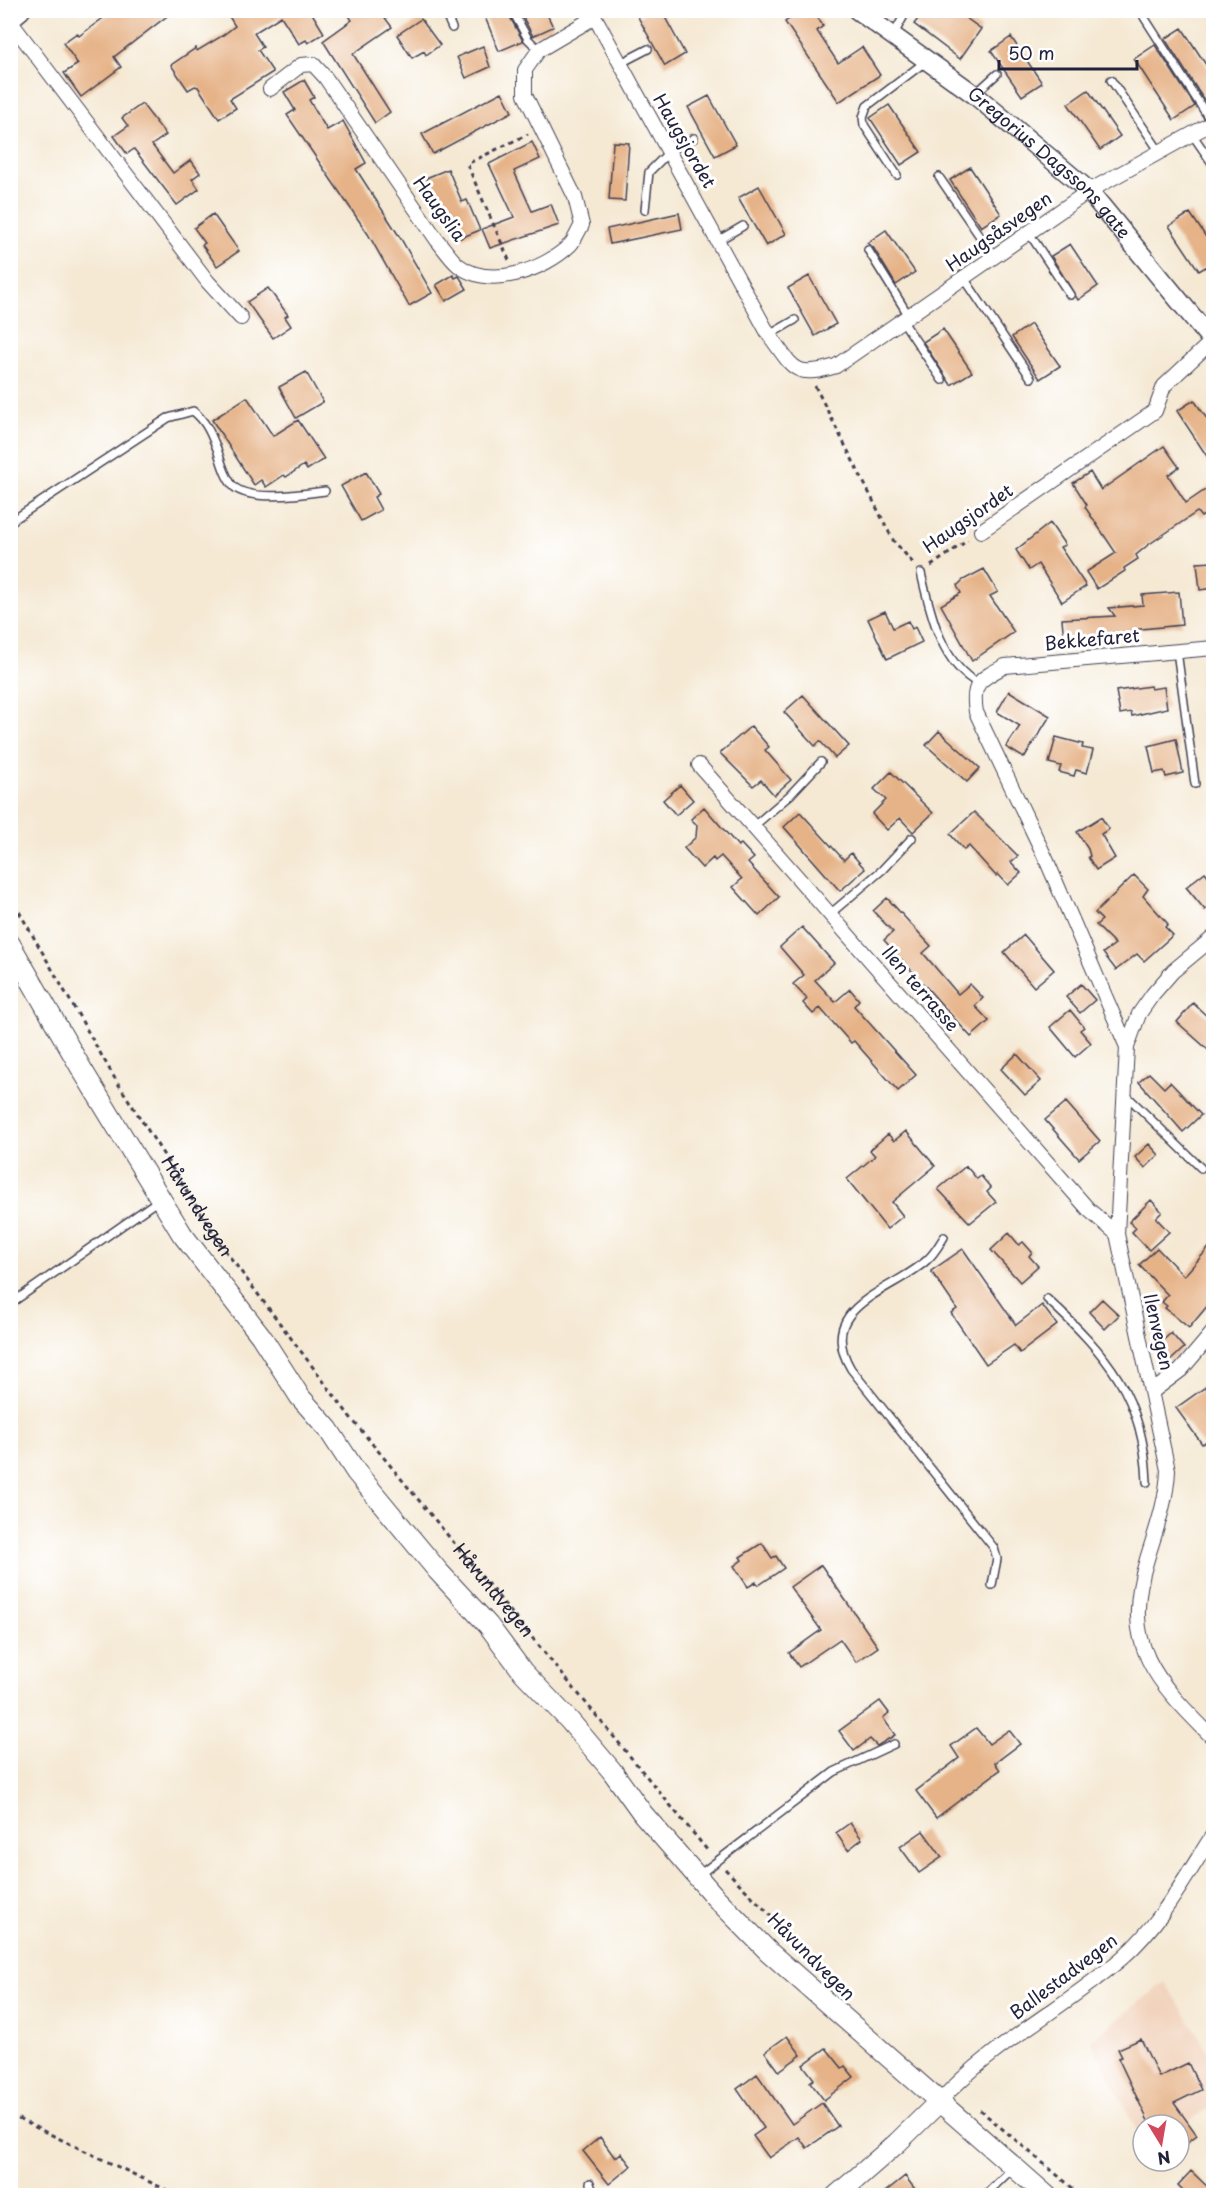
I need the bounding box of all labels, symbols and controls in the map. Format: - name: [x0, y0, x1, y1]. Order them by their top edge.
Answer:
- scale bar: [999, 33, 1137, 71]
- text: 50 m: [1008, 39, 1055, 66]
- street label: Gregorius Dagssons gate: [962, 79, 1138, 244]
- street label: Haugsjordet: [647, 88, 723, 193]
- street label: Haugslia: [407, 170, 473, 246]
- street label: Haugsåsvegen: [940, 184, 1057, 277]
- street label: Haugsjordet: [916, 477, 1018, 559]
- street label: Bekkefaret: [1043, 621, 1141, 656]
- street label: Ilen terrasse: [876, 939, 966, 1037]
- street label: Håvundvegen: [155, 1150, 240, 1261]
- street label: Ilenvegen: [1138, 1291, 1181, 1373]
- street label: Håvundvegen: [447, 1537, 541, 1643]
- street label: Håvundvegen: [762, 1906, 862, 2006]
- street label: Ballestadvegen: [1004, 1926, 1123, 2025]
- north arrow: [1131, 2113, 1191, 2173]
- text: N: [1156, 2146, 1173, 2172]

